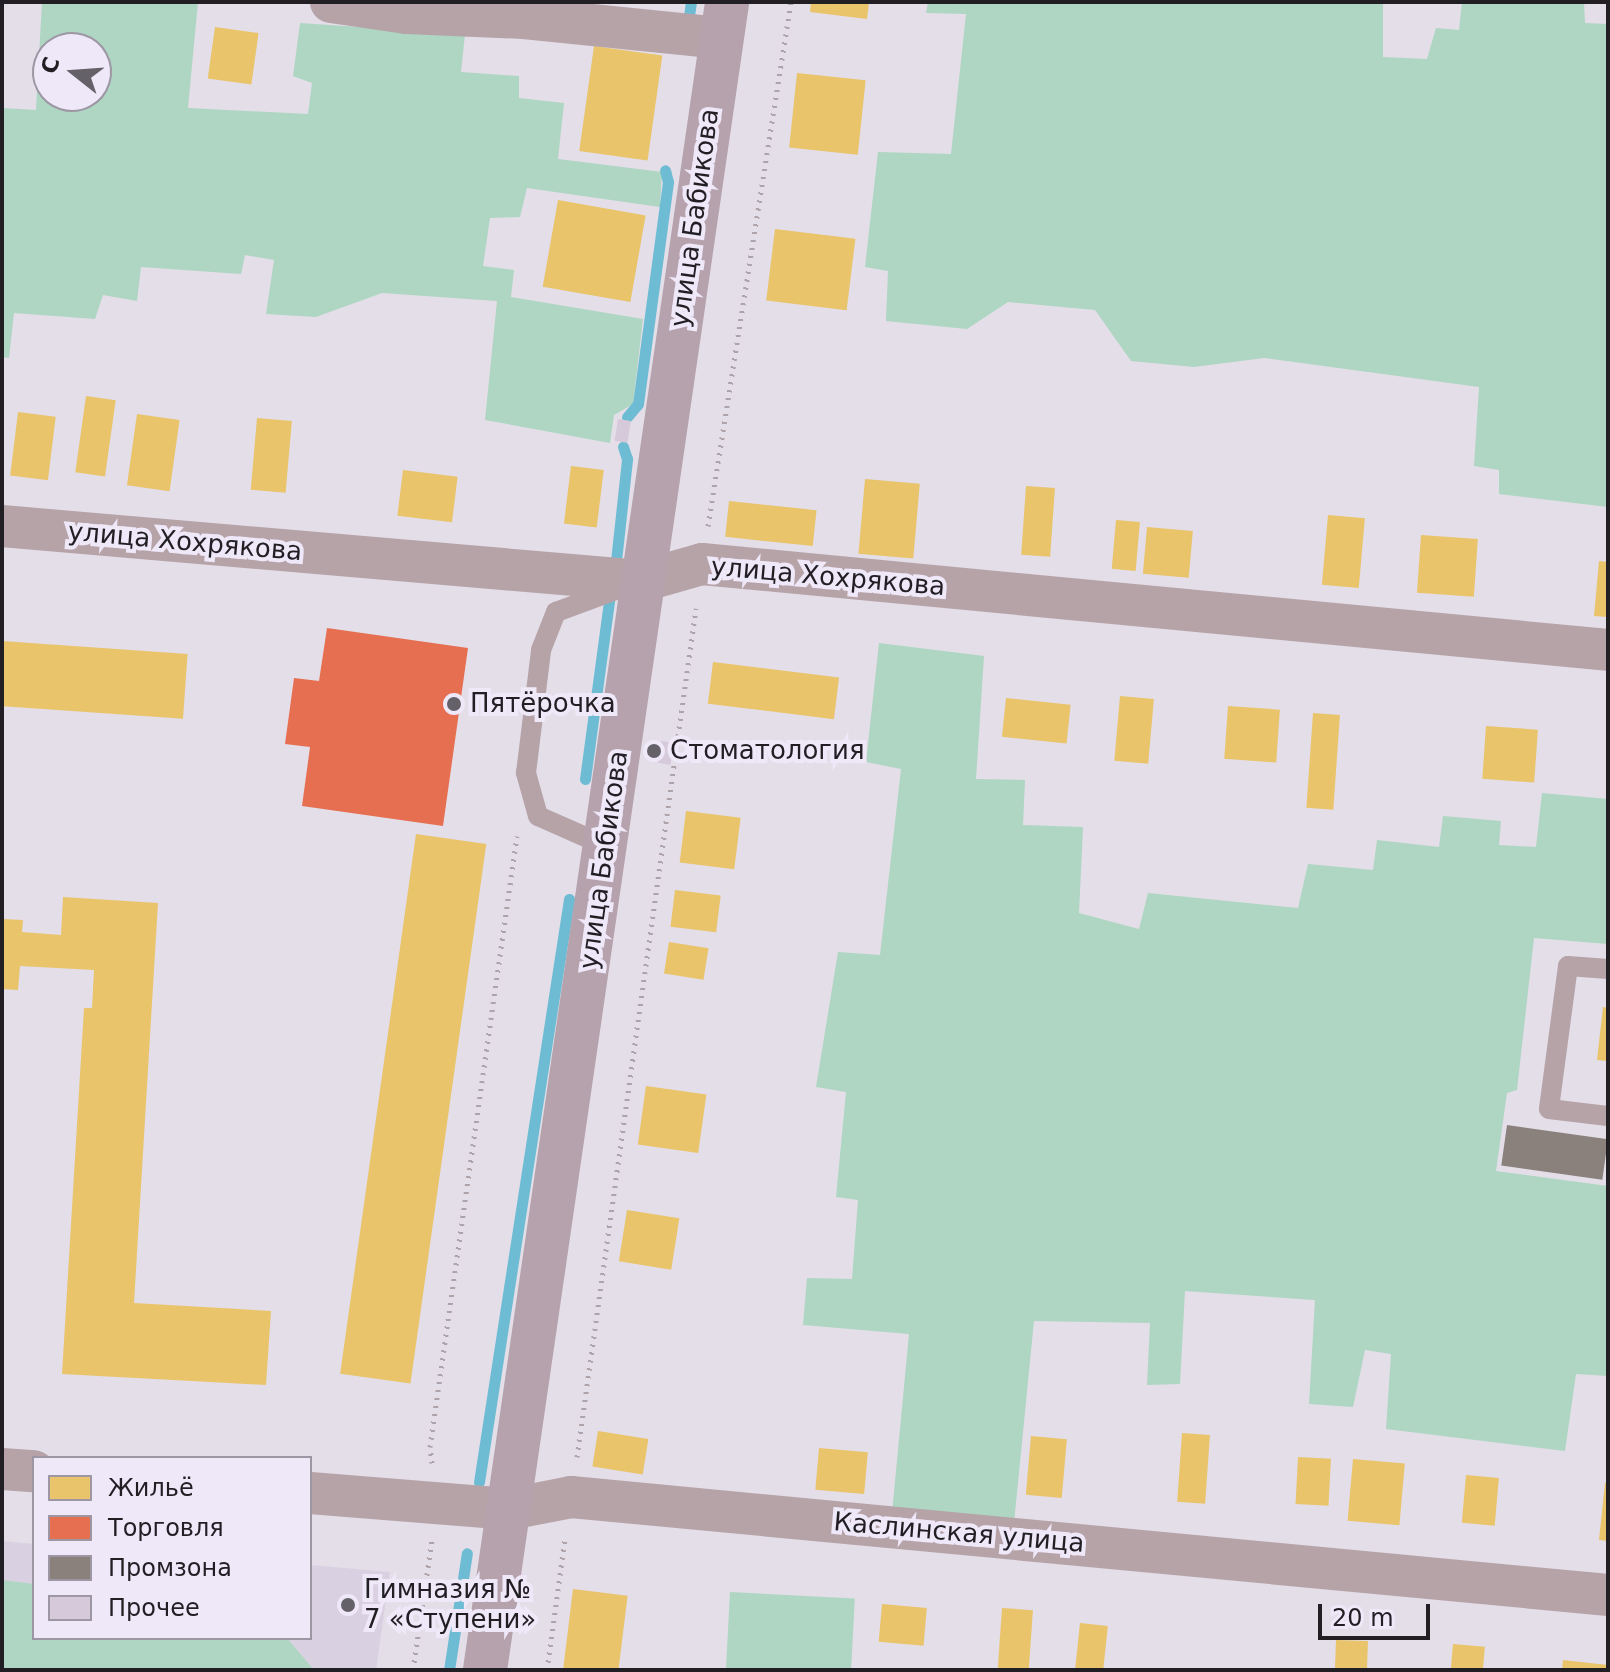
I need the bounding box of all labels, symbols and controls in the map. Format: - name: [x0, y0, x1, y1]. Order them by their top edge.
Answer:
- north arrow: [32, 32, 112, 112]
- text: С: [36, 54, 65, 77]
- street label: улица Бабикова: [664, 107, 726, 329]
- street label: улица Хохрякова: [67, 516, 303, 568]
- street label: улица Хохрякова: [710, 551, 946, 603]
- place label: Пятёрочка: [470, 688, 616, 720]
- marker: Пятёрочка: [445, 695, 463, 713]
- place label: Стоматология: [670, 735, 865, 767]
- marker: Стоматология: [645, 742, 663, 760]
- street label: улица Бабикова: [573, 749, 635, 971]
- legend: [32, 1456, 312, 1640]
- text: Жильё: [108, 1474, 194, 1502]
- street label: Каслинская улица: [832, 1506, 1086, 1560]
- text: Торговля: [108, 1514, 224, 1542]
- text: Промзона: [108, 1554, 232, 1582]
- place label: Гимназия № 7 «Ступени»: [364, 1574, 536, 1636]
- scale bar: [1322, 1588, 1434, 1638]
- text: Прочее: [108, 1594, 200, 1622]
- marker: Гимназия № 7 «Ступени»: [339, 1596, 357, 1614]
- text: 20 m: [1332, 1604, 1394, 1632]

